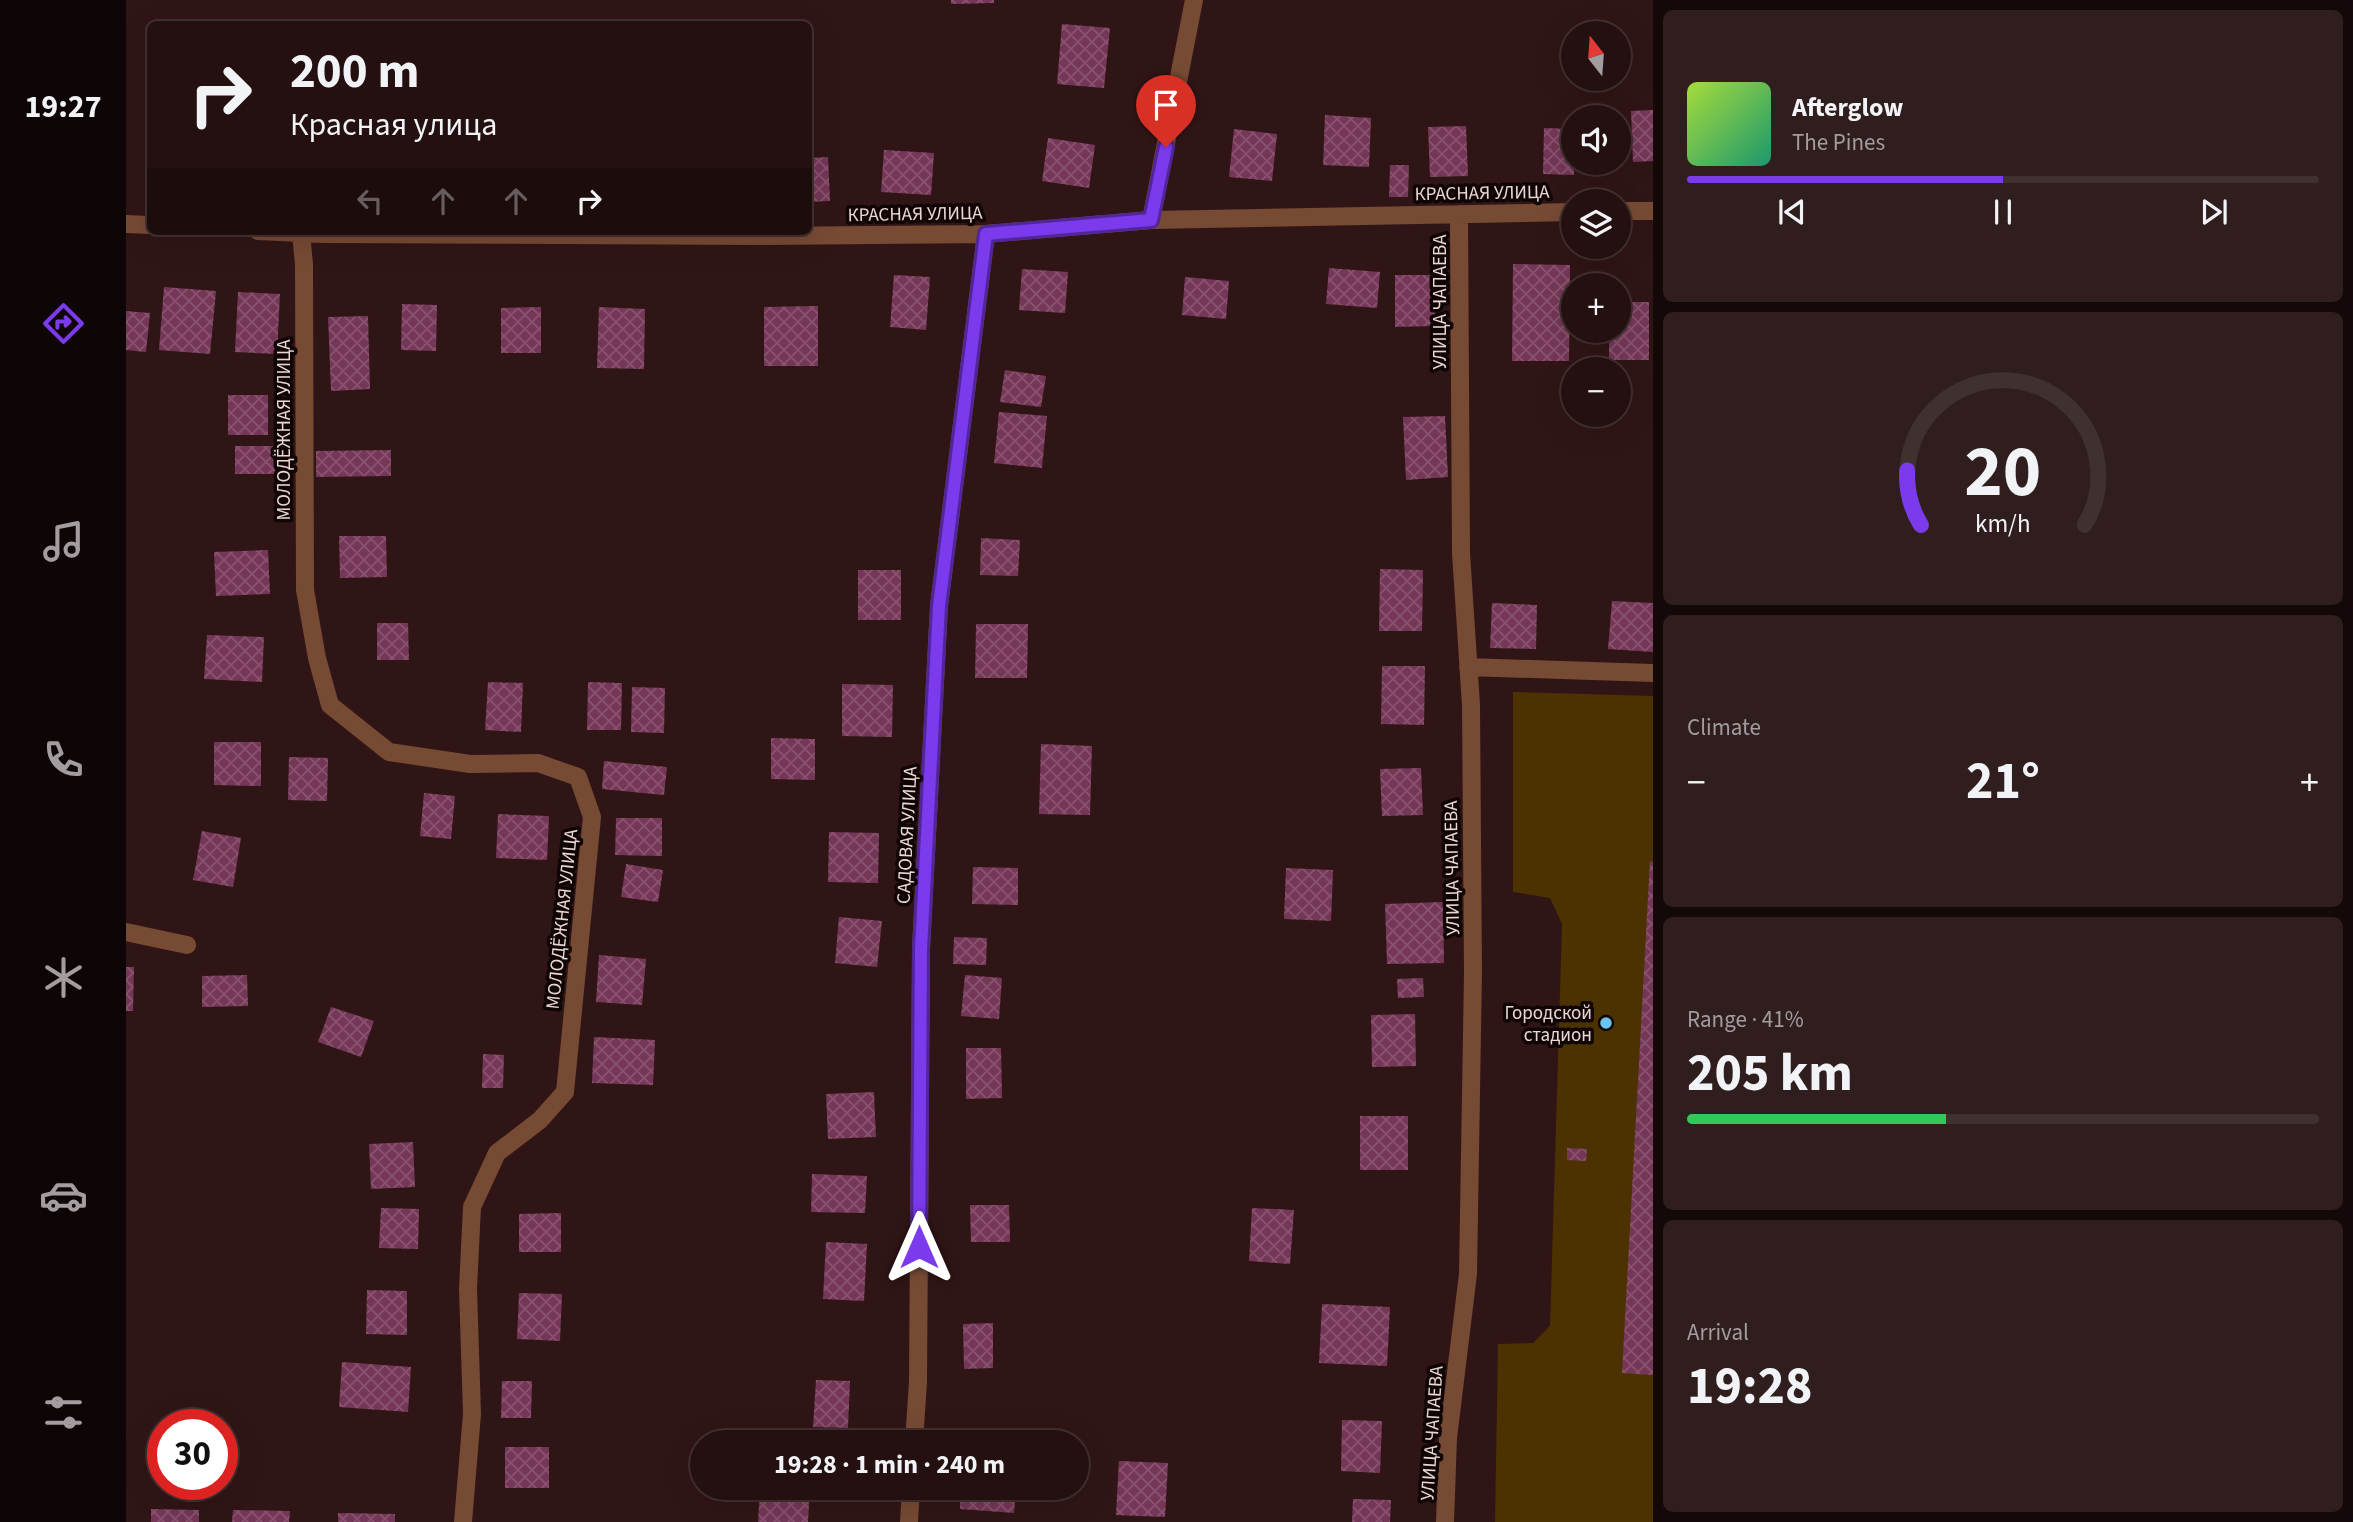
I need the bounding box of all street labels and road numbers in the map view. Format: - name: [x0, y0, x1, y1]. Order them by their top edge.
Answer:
- street label: КРАСНАЯ УЛИЦА: [1414, 179, 1550, 208]
- street label: КРАСНАЯ УЛИЦА: [847, 200, 983, 229]
- street label: УЛИЦА ЧАПАЕВА: [1427, 234, 1454, 370]
- street label: МОЛОДЁЖНАЯ УЛИЦА: [271, 339, 298, 521]
- street label: САДОВАЯ УЛИЦА: [890, 765, 925, 905]
- street label: УЛИЦА ЧАПАЕВА: [1438, 800, 1467, 936]
- street label: МОЛОДЁЖНАЯ УЛИЦА: [540, 827, 585, 1011]
- street label: УЛИЦА ЧАПАЕВА: [1414, 1364, 1451, 1501]

